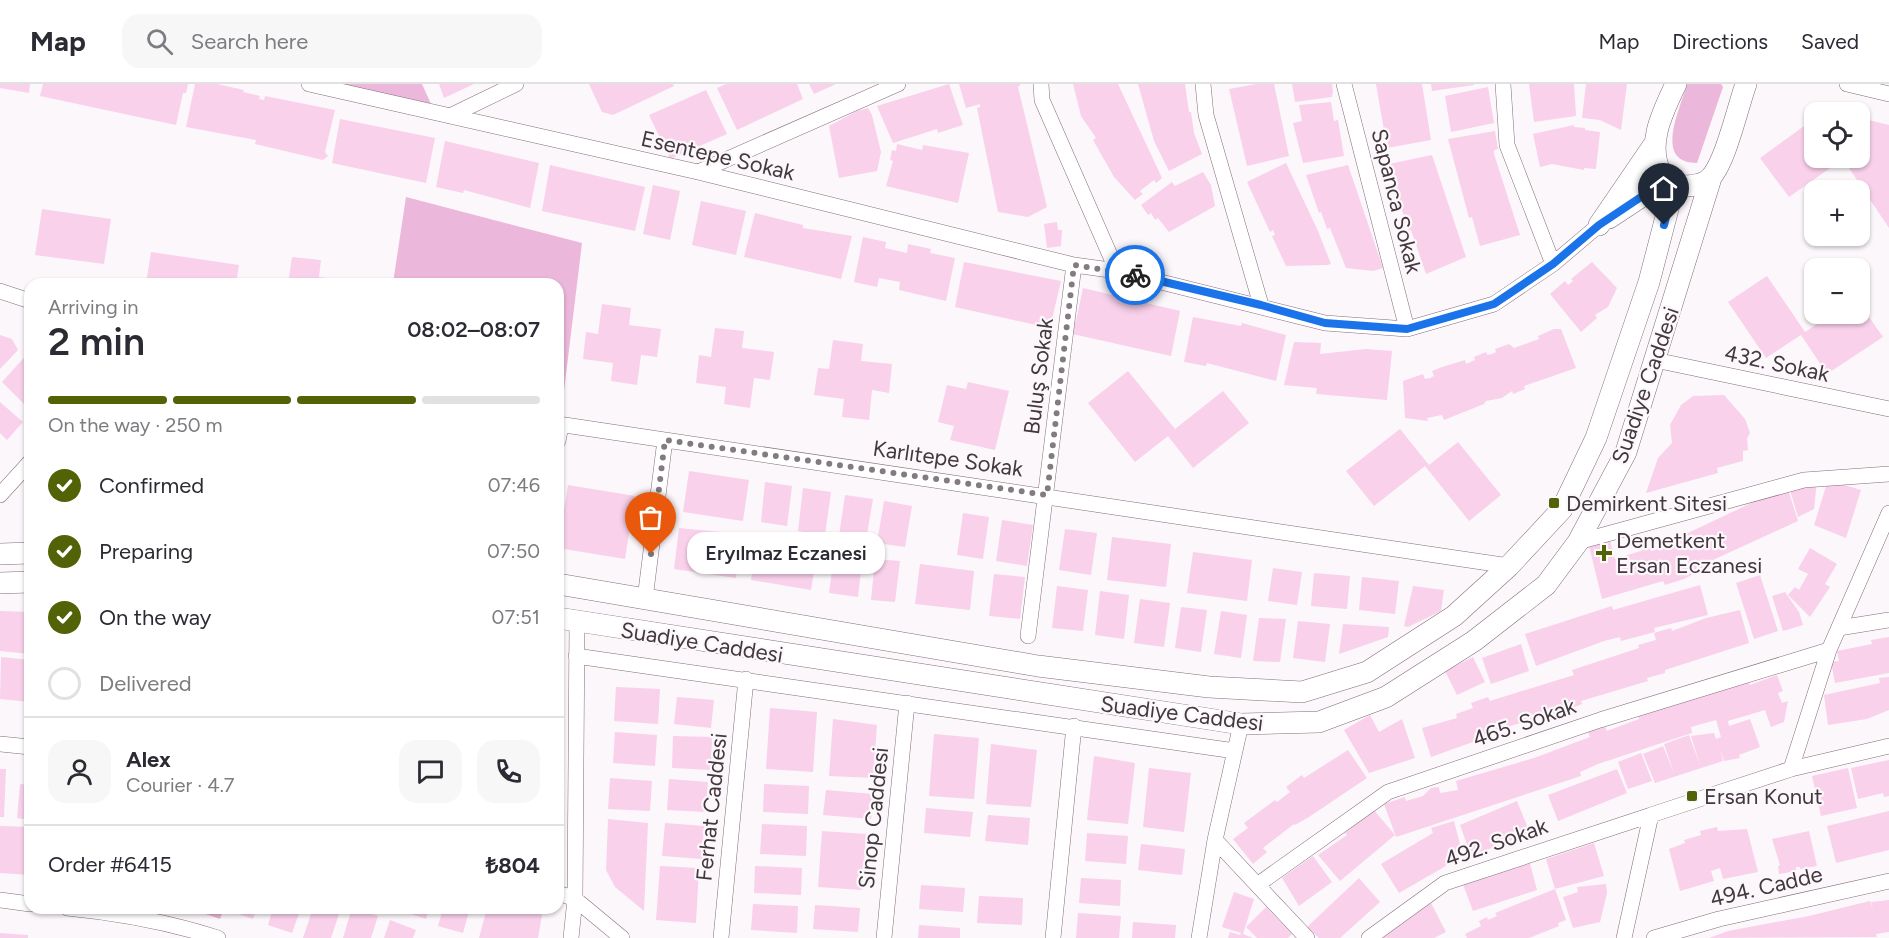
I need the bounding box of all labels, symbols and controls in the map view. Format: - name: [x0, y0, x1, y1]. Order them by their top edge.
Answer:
- search box: [122, 14, 542, 68]
- text: Map: [30, 24, 86, 58]
- icon: search: [143, 25, 176, 58]
- text: Search here: [191, 28, 308, 55]
- text: Map: [1598, 29, 1639, 54]
- text: Directions: [1672, 29, 1768, 54]
- text: Saved: [1801, 29, 1859, 54]
- map controls: [1804, 102, 1870, 324]
- button: locate: [1804, 102, 1870, 168]
- street label: Esentepe Sokak: [638, 125, 798, 186]
- street label: Sapanca Sokak: [1365, 126, 1428, 277]
- pin: [1638, 163, 1689, 225]
- icon: home: [1647, 172, 1680, 205]
- button: +: [1804, 180, 1870, 246]
- courier: [1105, 245, 1165, 305]
- button: −: [1804, 258, 1870, 324]
- icon: bike: [1119, 259, 1152, 292]
- text: Arriving in: [48, 295, 138, 319]
- street label: Suadiye Caddesi: [1606, 303, 1685, 467]
- text: 08:02–08:07: [407, 316, 540, 343]
- street label: Buluş Sokak: [1018, 316, 1059, 436]
- text: 2 min: [48, 318, 145, 365]
- street label: 432. Sokak: [1722, 339, 1832, 388]
- text: On the way · 250 m: [48, 413, 223, 437]
- street label: Karlıtepe Sokak: [871, 435, 1025, 482]
- icon: check: [48, 469, 81, 502]
- text: Confirmed: [99, 472, 204, 499]
- text: 07:46: [488, 473, 540, 497]
- place label: Demirkent Sitesi: [1566, 490, 1727, 517]
- pin: [625, 492, 676, 554]
- marker: Demirkent Sitesi: [1547, 496, 1561, 510]
- icon: bag: [634, 501, 667, 534]
- place label: Demetkent Ersan Eczanesi: [1616, 527, 1762, 579]
- callout: Eryılmaz Eczanesi: [687, 533, 885, 575]
- icon: check: [48, 535, 81, 568]
- text: Preparing: [99, 538, 193, 565]
- text: 07:50: [487, 539, 540, 563]
- text: Eryılmaz Eczanesi: [705, 541, 867, 565]
- marker: Demetkent Ersan Eczanesi: [1597, 546, 1611, 560]
- icon: check: [48, 601, 81, 634]
- text: On the way: [99, 604, 211, 631]
- text: 07:51: [492, 605, 540, 629]
- street label: Suadiye Caddesi: [619, 616, 785, 669]
- text: Delivered: [99, 670, 192, 697]
- street label: Suadiye Caddesi: [1099, 690, 1265, 737]
- street label: 465. Sokak: [1469, 692, 1580, 753]
- street label: Ferhat Caddesi: [690, 732, 733, 882]
- button: person: [48, 740, 111, 803]
- button: chat: [399, 740, 462, 803]
- button: phone: [477, 740, 540, 803]
- text: Alex: [126, 746, 171, 773]
- street label: Sinop Caddesi: [853, 746, 894, 890]
- text: Courier · 4.7: [126, 773, 235, 797]
- place label: Ersan Konut: [1704, 783, 1823, 810]
- marker: Ersan Konut: [1685, 789, 1699, 803]
- street label: 492. Sokak: [1441, 812, 1551, 873]
- text: Order #6415: [48, 851, 172, 878]
- text: ₺804: [486, 852, 540, 879]
- street label: 494. Cadde: [1707, 860, 1825, 913]

